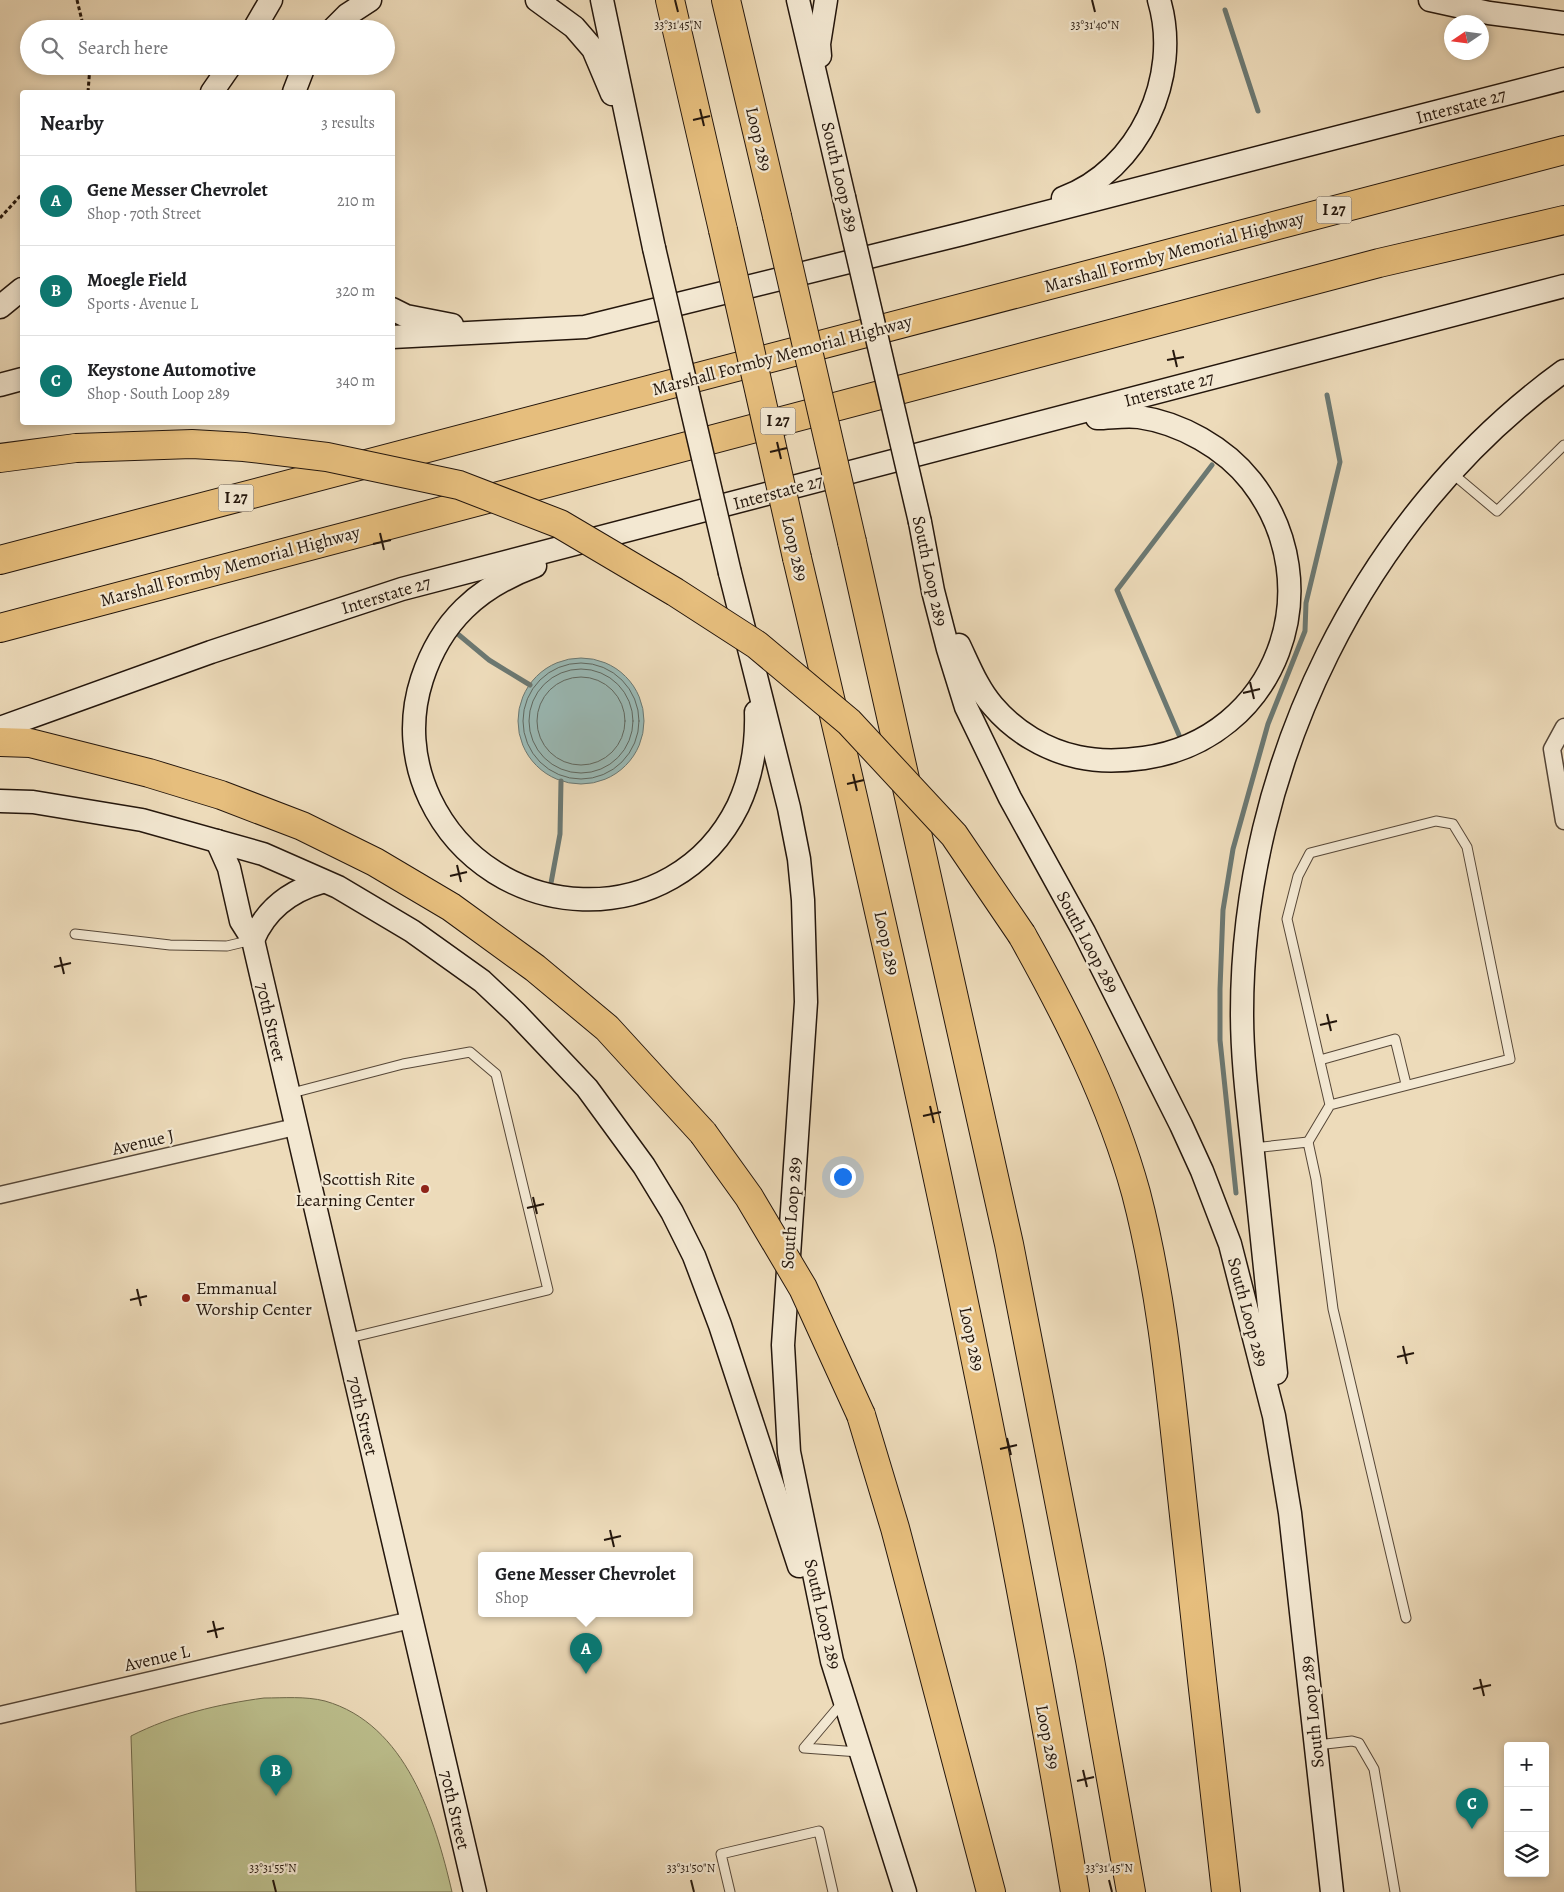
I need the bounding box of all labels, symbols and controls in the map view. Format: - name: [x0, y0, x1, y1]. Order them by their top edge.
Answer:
- north arrow: [1444, 15, 1489, 60]
- text: 33°31'45"N: [654, 17, 702, 33]
- text: 33°31'40"N: [1071, 17, 1120, 33]
- search box: [20, 20, 395, 75]
- icon: search: [38, 34, 66, 62]
- text: Search here: [78, 35, 168, 61]
- street label: Interstate 27: [1413, 82, 1509, 130]
- street label: Loop 289: [740, 104, 778, 174]
- text: Nearby: [40, 109, 103, 137]
- text: 3 results: [321, 112, 375, 134]
- street label: South Loop 289: [816, 119, 864, 235]
- text: Gene Messer Chevrolet: [87, 177, 268, 203]
- text: A: [51, 190, 61, 212]
- text: 210 m: [337, 190, 375, 212]
- road number: I 27: [1316, 196, 1352, 224]
- text: Shop · 70th Street: [87, 203, 201, 225]
- street label: Marshall Formby Memorial Highway: [1041, 205, 1308, 298]
- text: Moegle Field: [87, 267, 187, 293]
- text: B: [51, 280, 61, 302]
- text: 320 m: [336, 280, 375, 302]
- text: Sports · Avenue L: [87, 293, 198, 315]
- street label: Marshall Formby Memorial Highway: [649, 308, 916, 401]
- text: Keystone Automotive: [87, 357, 256, 383]
- street label: Interstate 27: [1121, 365, 1217, 413]
- text: C: [51, 370, 61, 392]
- text: 340 m: [336, 370, 375, 392]
- text: Shop · South Loop 289: [87, 383, 230, 405]
- road number: I 27: [760, 408, 796, 434]
- street label: Interstate 27: [730, 468, 826, 516]
- road number: I 27: [218, 484, 254, 512]
- street label: South Loop 289: [907, 513, 953, 629]
- street label: Loop 289: [776, 514, 814, 584]
- street label: Marshall Formby Memorial Highway: [97, 519, 364, 612]
- street label: Interstate 27: [338, 570, 434, 620]
- street label: South Loop 289: [1051, 887, 1125, 997]
- street label: Loop 289: [868, 908, 906, 978]
- street label: 70th Street: [250, 980, 292, 1064]
- street label: Avenue J: [109, 1123, 176, 1161]
- street label: South Loop 289: [775, 1156, 807, 1270]
- your location: [830, 1164, 856, 1190]
- place label: Scottish Rite Learning Center: [295, 1167, 415, 1212]
- marker: Scottish Rite Learning Center: [419, 1183, 431, 1195]
- street label: South Loop 289: [1222, 1255, 1274, 1369]
- place label: Emmanual Worship Center: [195, 1276, 312, 1321]
- marker: Emmanual Worship Center: [180, 1292, 192, 1304]
- street label: Loop 289: [953, 1304, 991, 1374]
- street label: 70th Street: [342, 1374, 384, 1458]
- popup: [478, 1552, 693, 1617]
- street label: South Loop 289: [799, 1556, 847, 1672]
- text: Gene Messer Chevrolet: [495, 1561, 676, 1587]
- text: Shop: [495, 1587, 528, 1609]
- pin: A: [570, 1633, 602, 1674]
- street label: Avenue L: [121, 1639, 193, 1677]
- street label: South Loop 289: [1294, 1655, 1330, 1769]
- street label: Loop 289: [1030, 1703, 1066, 1771]
- map controls: [1504, 1742, 1549, 1877]
- button: +: [1504, 1742, 1549, 1787]
- pin: B: [260, 1755, 292, 1796]
- street label: 70th Street: [434, 1768, 476, 1852]
- button: −: [1504, 1787, 1549, 1832]
- pin: C: [1456, 1788, 1488, 1829]
- button: layers: [1504, 1832, 1549, 1877]
- text: 33°31'55"N: [249, 1860, 297, 1876]
- text: 33°31'50"N: [667, 1860, 716, 1876]
- text: 33°31'45"N: [1085, 1860, 1133, 1876]

